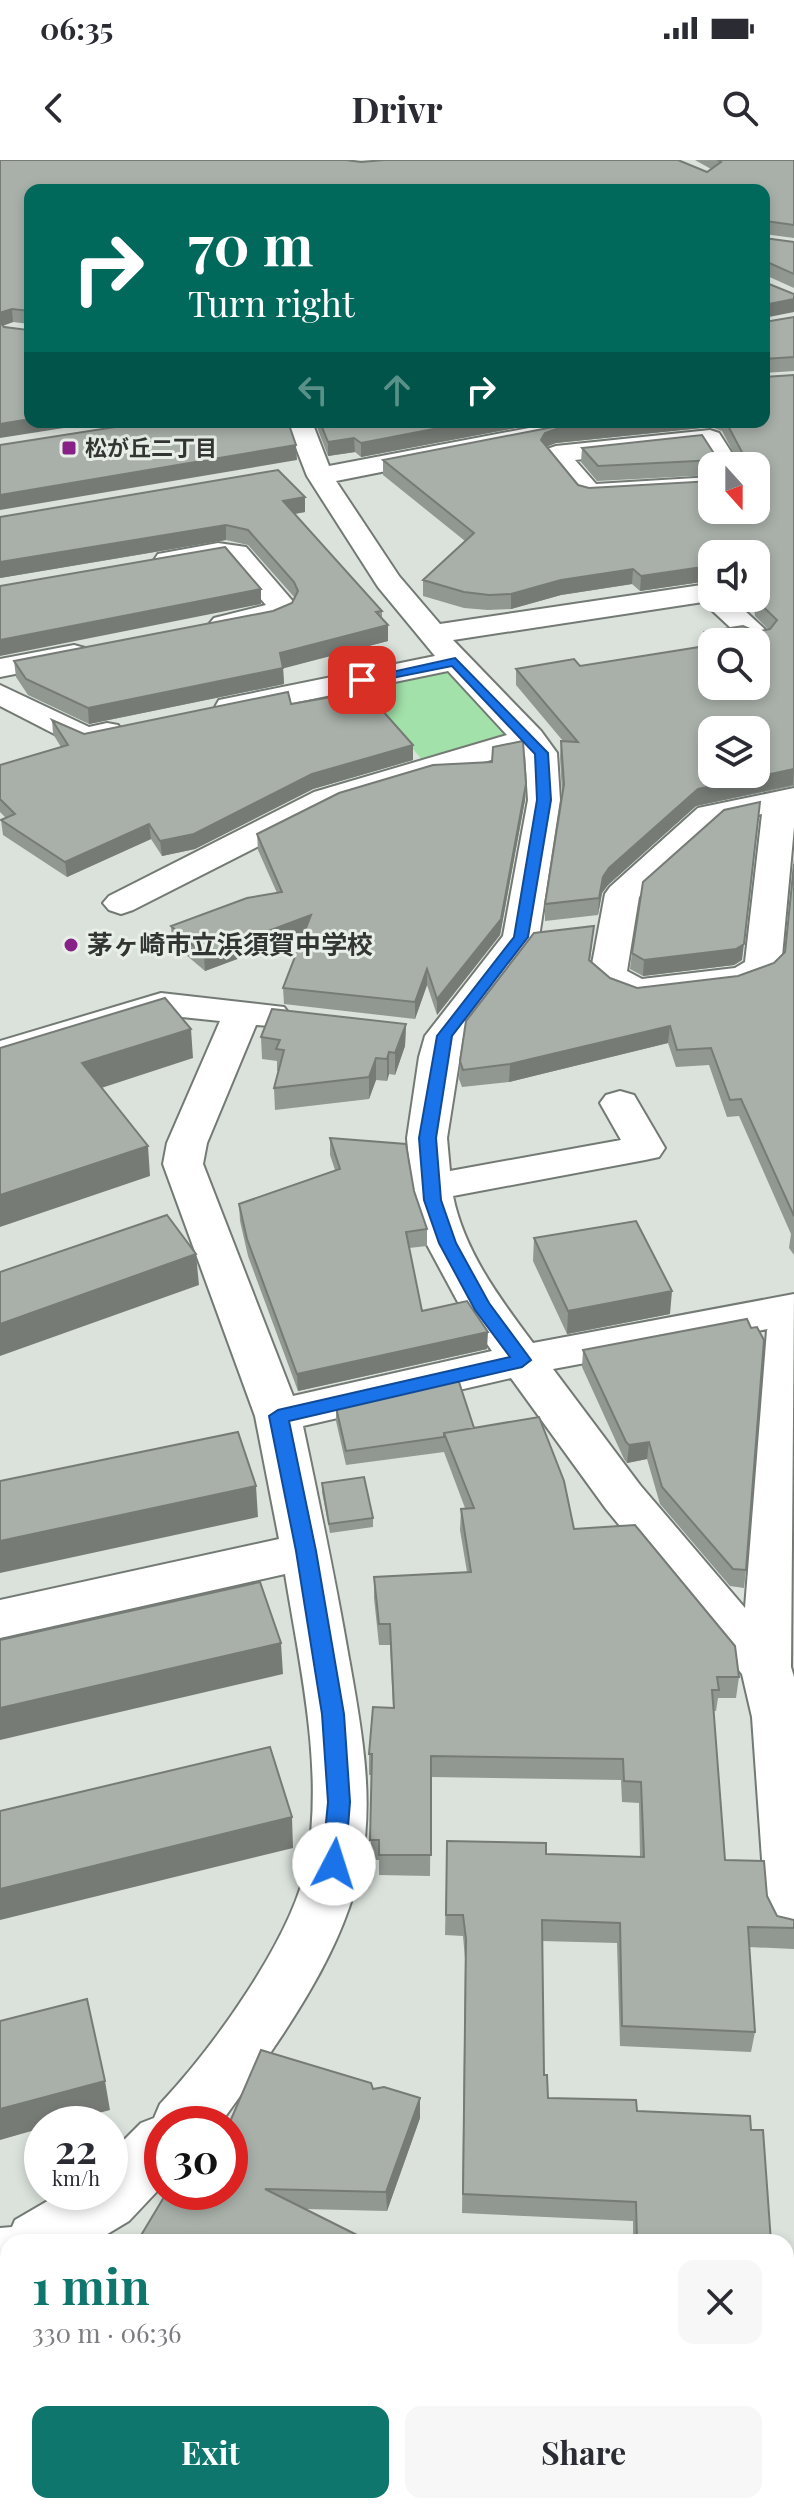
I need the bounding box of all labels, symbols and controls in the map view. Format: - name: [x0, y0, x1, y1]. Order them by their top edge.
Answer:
- text: 06:35: [40, 8, 113, 48]
- text: Drivr: [351, 84, 443, 132]
- icon: back: [32, 86, 76, 130]
- icon: search: [718, 86, 762, 130]
- text: 70 m: [188, 206, 313, 281]
- icon: right: [56, 216, 160, 320]
- text: Turn right: [188, 278, 355, 326]
- icon: left: [291, 368, 335, 412]
- icon: ahead: [375, 368, 419, 412]
- icon: right: [459, 368, 503, 412]
- place label: 松が丘二丁目: [85, 432, 217, 462]
- marker: 松が丘二丁目: [60, 439, 78, 457]
- north arrow: [698, 452, 770, 524]
- map controls: [698, 452, 770, 788]
- button: sound: [698, 540, 770, 612]
- button: search: [698, 628, 770, 700]
- pin: [328, 646, 396, 714]
- icon: arrive: [340, 658, 384, 702]
- button: layers: [698, 716, 770, 788]
- place label: 茅ヶ崎市立浜須賀中学校: [87, 926, 373, 961]
- marker: 茅ヶ崎市立浜須賀中学校: [62, 936, 80, 954]
- position arrow: [292, 1822, 376, 1906]
- speed limit sign: 30: [144, 2106, 248, 2210]
- text: 22: [55, 2121, 97, 2174]
- text: km/h: [52, 2164, 100, 2191]
- text: 1 min: [32, 2253, 150, 2317]
- button: close: [678, 2260, 762, 2344]
- text: 330 m · 06:36: [32, 2315, 182, 2350]
- button: Exit: [32, 2406, 389, 2498]
- button: Share: [405, 2406, 762, 2498]

